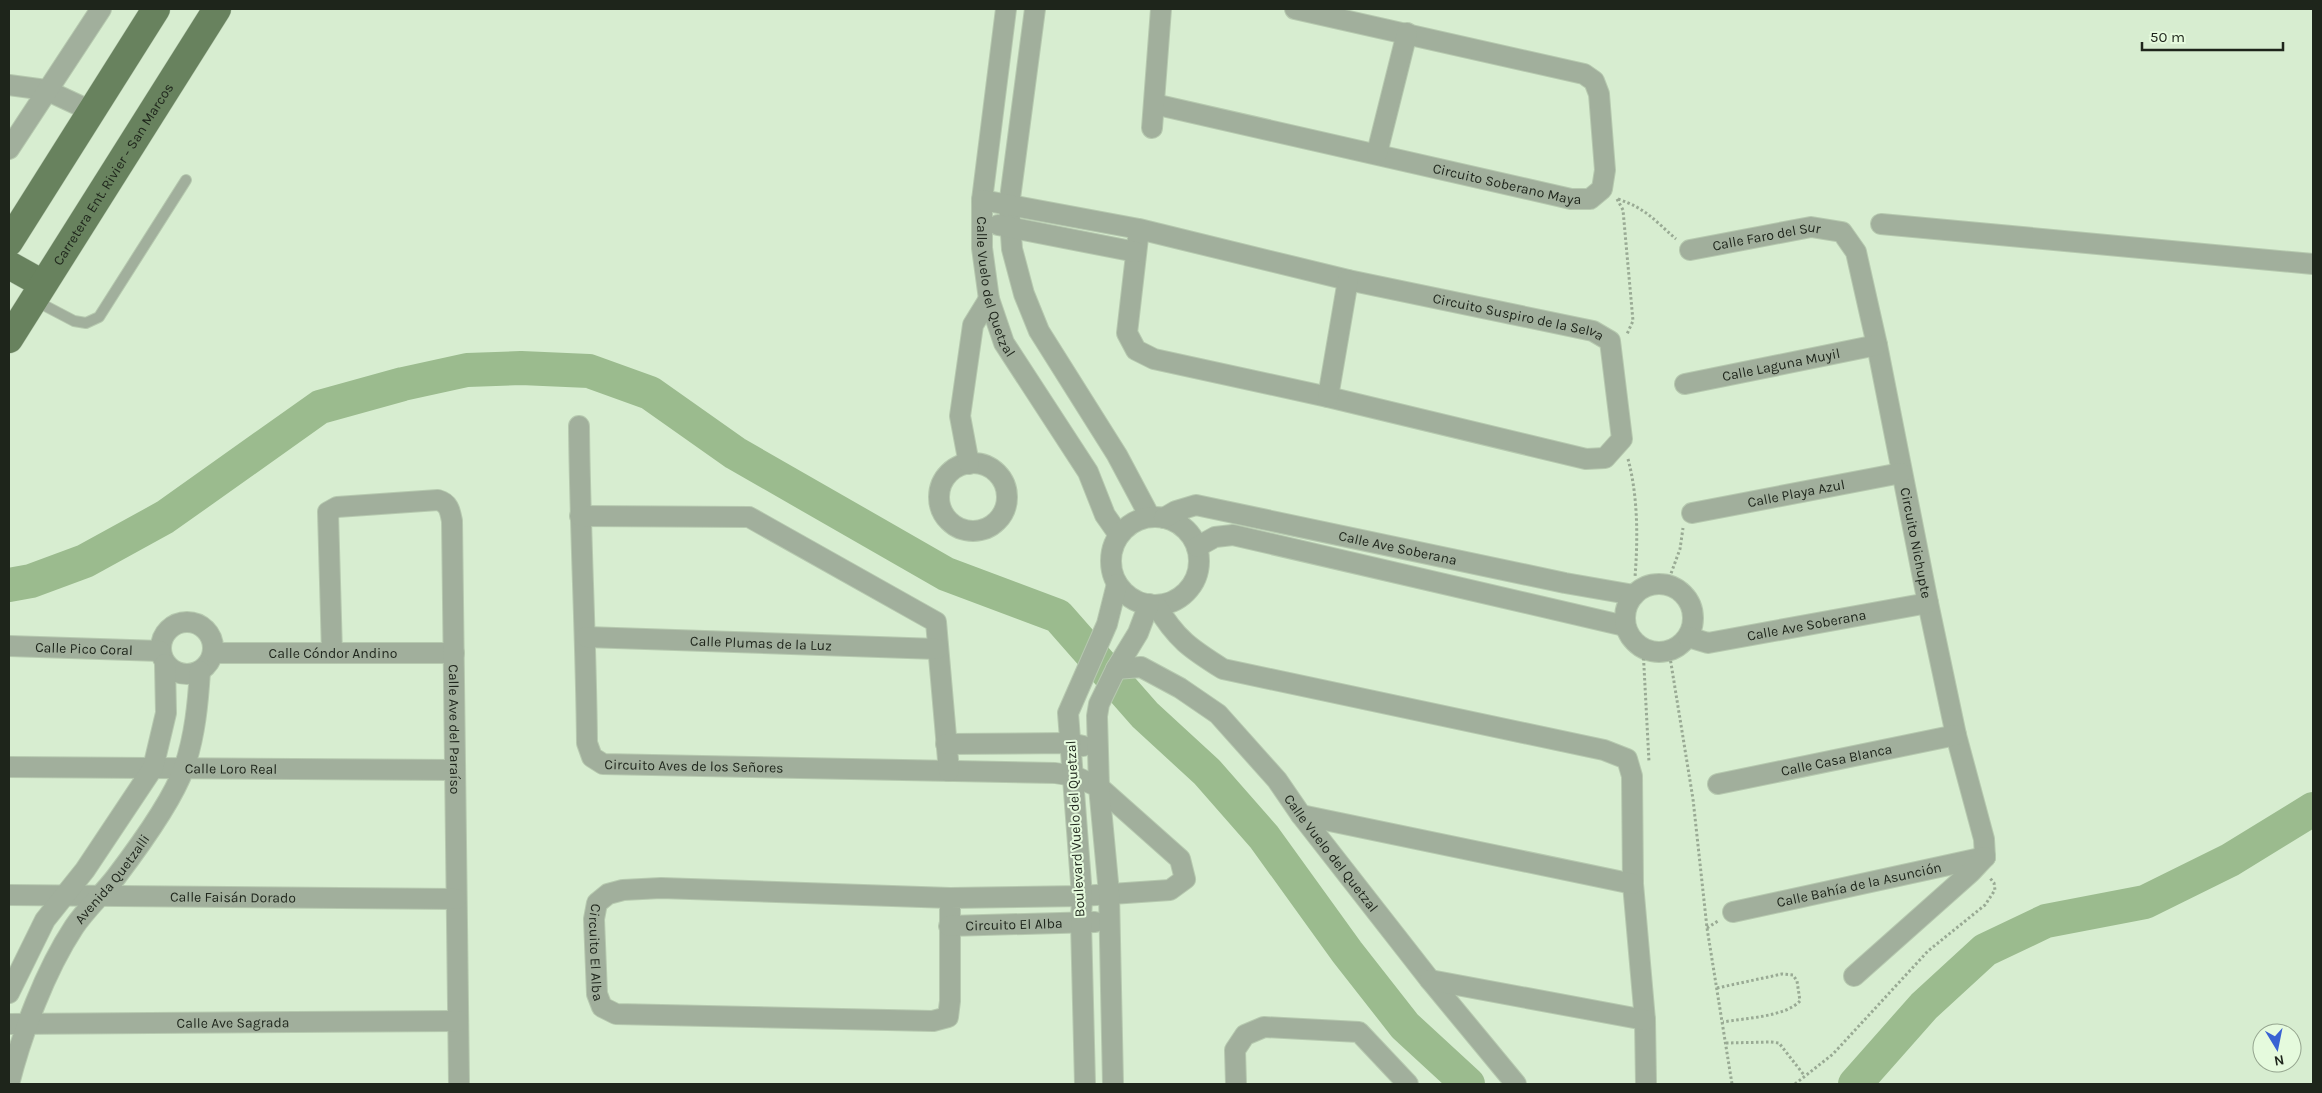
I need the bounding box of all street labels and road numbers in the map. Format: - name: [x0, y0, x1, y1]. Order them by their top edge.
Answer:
- street label: Carretera Ent. Rivier - San Marcos: [50, 80, 177, 269]
- street label: Circuito Soberano Maya: [1431, 160, 1581, 208]
- street label: Calle Vuelo del Quetzal: [973, 216, 1019, 360]
- street label: Calle Faro del Sur: [1711, 219, 1823, 255]
- street label: Circuito Suspiro de la Selva: [1431, 290, 1607, 345]
- street label: Calle Laguna Muyil: [1721, 345, 1842, 385]
- street label: Calle Playa Azul: [1746, 476, 1846, 511]
- street label: Circuito Nichupte: [1896, 486, 1935, 600]
- street label: Calle Ave Soberana: [1337, 527, 1458, 569]
- street label: Calle Ave Soberana: [1746, 606, 1867, 645]
- street label: Calle Plumas de la Luz: [690, 633, 832, 654]
- street label: Calle Pico Coral: [35, 639, 133, 659]
- street label: Calle Cóndor Andino: [269, 645, 397, 662]
- street label: Calle Ave del Paraíso: [445, 664, 463, 795]
- street label: Boulevard Vuelo del Quetzal: [1062, 740, 1089, 918]
- street label: Calle Casa Blanca: [1779, 740, 1894, 780]
- street label: Circuito Aves de los Señores: [604, 756, 784, 777]
- street label: Calle Loro Real: [185, 760, 277, 778]
- street label: Calle Vuelo del Quetzal: [1280, 791, 1382, 916]
- street label: Avenida Quetzalli: [71, 831, 153, 927]
- street label: Calle Bahía de la Asunción: [1775, 859, 1943, 911]
- street label: Calle Faisán Dorado: [170, 888, 296, 907]
- street label: Circuito El Alba: [585, 902, 607, 1004]
- street label: Circuito El Alba: [965, 915, 1063, 935]
- street label: Calle Ave Sagrada: [176, 1014, 290, 1032]

